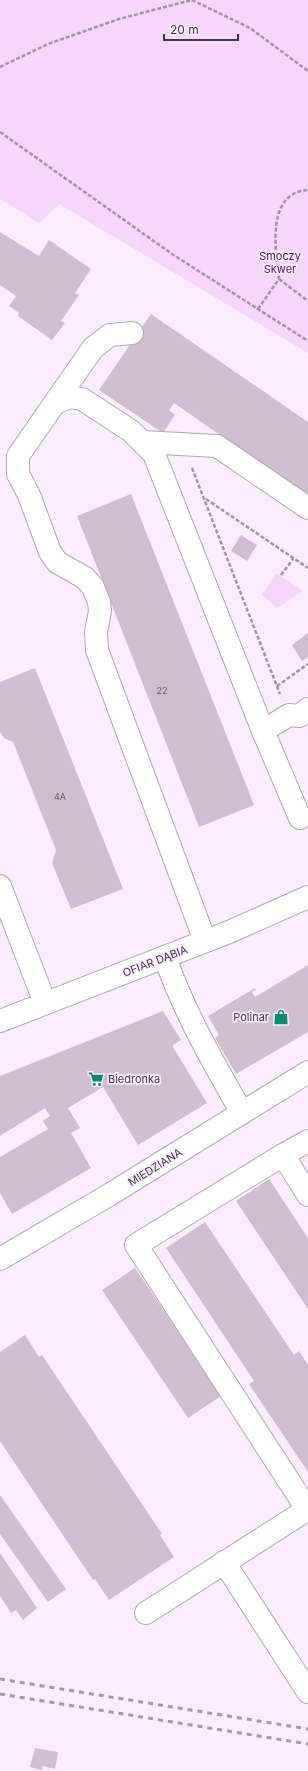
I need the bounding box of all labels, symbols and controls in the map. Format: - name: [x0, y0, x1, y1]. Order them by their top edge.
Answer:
- scale bar: [164, 16, 238, 42]
- text: 20 m: [170, 22, 199, 37]
- park label: Smoczy Skwer: [259, 249, 301, 276]
- house number: 22: [157, 685, 167, 696]
- house number: 4A: [54, 791, 66, 802]
- street label: OFIAR DĄBIA: [121, 942, 190, 980]
- shop icon: Polinar: [272, 1008, 290, 1026]
- place label: Polinar: [233, 1010, 269, 1024]
- supermarket icon: Biedronka: [87, 1070, 105, 1088]
- place label: Biedronka: [108, 1072, 160, 1086]
- street label: MIEDZIANA: [126, 1145, 185, 1189]

